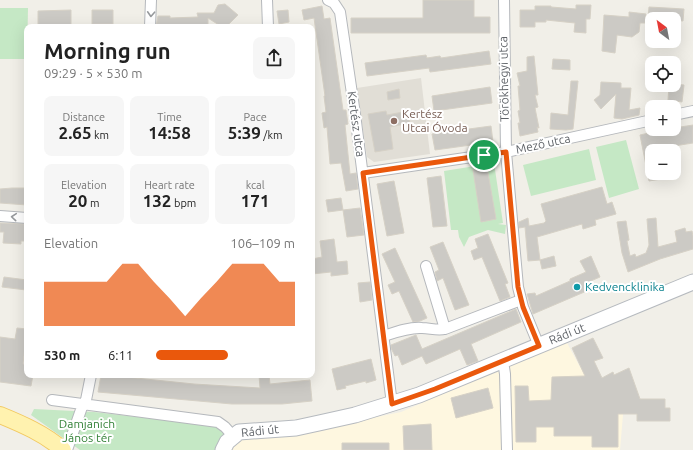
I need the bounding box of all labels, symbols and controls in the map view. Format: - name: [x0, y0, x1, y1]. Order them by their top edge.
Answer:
- one-way arrow: [147, 11, 155, 17]
- north arrow: [645, 12, 681, 48]
- map controls: [645, 12, 681, 180]
- street label: Törökhegyi utca: [496, 36, 511, 122]
- button: share: [253, 37, 295, 79]
- text: Morning run: [44, 38, 171, 63]
- button: locate: [645, 56, 681, 92]
- text: 09:29 · 5 × 530 m: [44, 66, 143, 80]
- street label: Kertész utca: [345, 90, 368, 158]
- button: +: [645, 100, 681, 136]
- place label: Kertész Utcai Óvoda: [402, 107, 468, 134]
- text: Distance: [63, 111, 105, 123]
- text: Time: [157, 111, 182, 123]
- text: Pace: [244, 111, 267, 123]
- marker: Kertész Utcai Óvoda: [389, 116, 399, 126]
- text: 2.65: [59, 123, 92, 142]
- text: 14:58: [148, 123, 191, 142]
- text: 5:39: [228, 123, 261, 142]
- text: km: [92, 129, 109, 141]
- text: /km: [261, 129, 282, 141]
- street label: Mező utca: [514, 131, 571, 156]
- pin: [467, 138, 501, 172]
- icon: arrive: [473, 144, 495, 166]
- button: −: [645, 144, 681, 180]
- text: Elevation: [61, 179, 107, 191]
- text: Heart rate: [144, 179, 195, 191]
- text: kcal: [246, 179, 265, 191]
- text: 20: [68, 191, 87, 210]
- text: 132: [143, 191, 171, 210]
- text: 171: [241, 191, 270, 210]
- text: m: [87, 197, 99, 209]
- text: bpm: [171, 197, 196, 209]
- one-way arrow: [10, 213, 17, 222]
- text: Elevation: [44, 236, 98, 250]
- text: 106–109 m: [230, 236, 295, 250]
- place label: Kedvencklinika: [585, 280, 665, 293]
- marker: Kedvencklinika: [572, 282, 582, 292]
- street label: Rádi út: [547, 320, 587, 347]
- text: 530 m: [44, 348, 80, 362]
- text: 6:11: [108, 348, 133, 362]
- park label: Damjanich János tér: [59, 417, 115, 444]
- street label: Rádi út: [240, 422, 280, 439]

